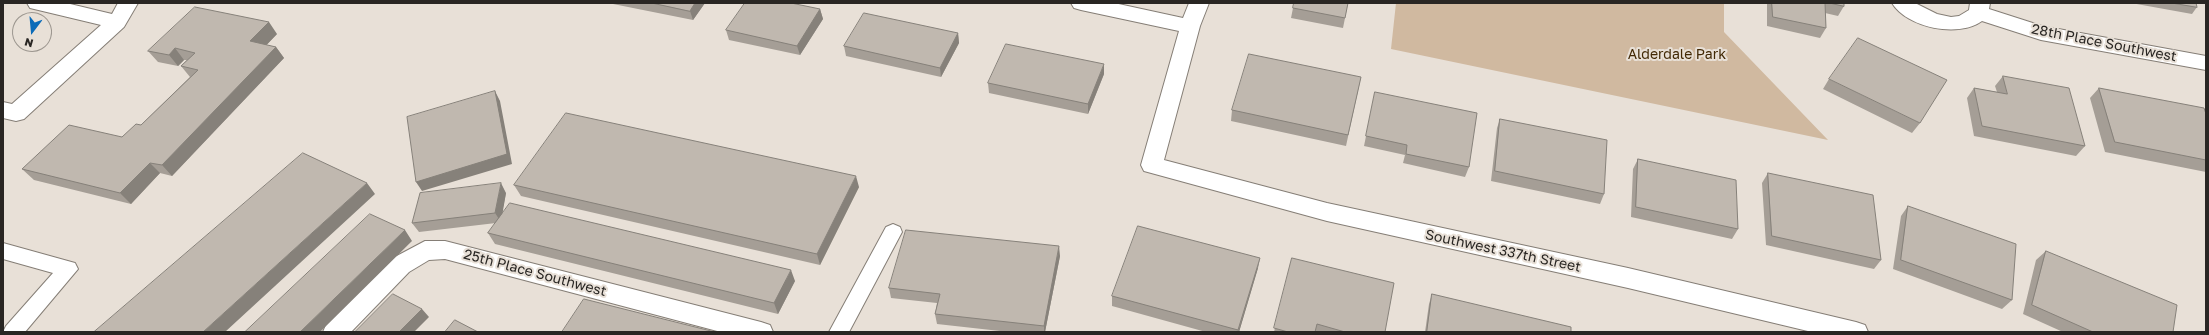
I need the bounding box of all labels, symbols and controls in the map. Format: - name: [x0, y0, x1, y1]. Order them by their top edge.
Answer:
- north arrow: [12, 12, 52, 52]
- street label: 28th Place Southwest: [2030, 21, 2178, 65]
- text: N: [23, 36, 35, 50]
- park label: Alderdale Park: [1628, 47, 1726, 63]
- street label: Southwest 337th Street: [1424, 226, 1582, 276]
- street label: 25th Place Southwest: [462, 246, 608, 300]

